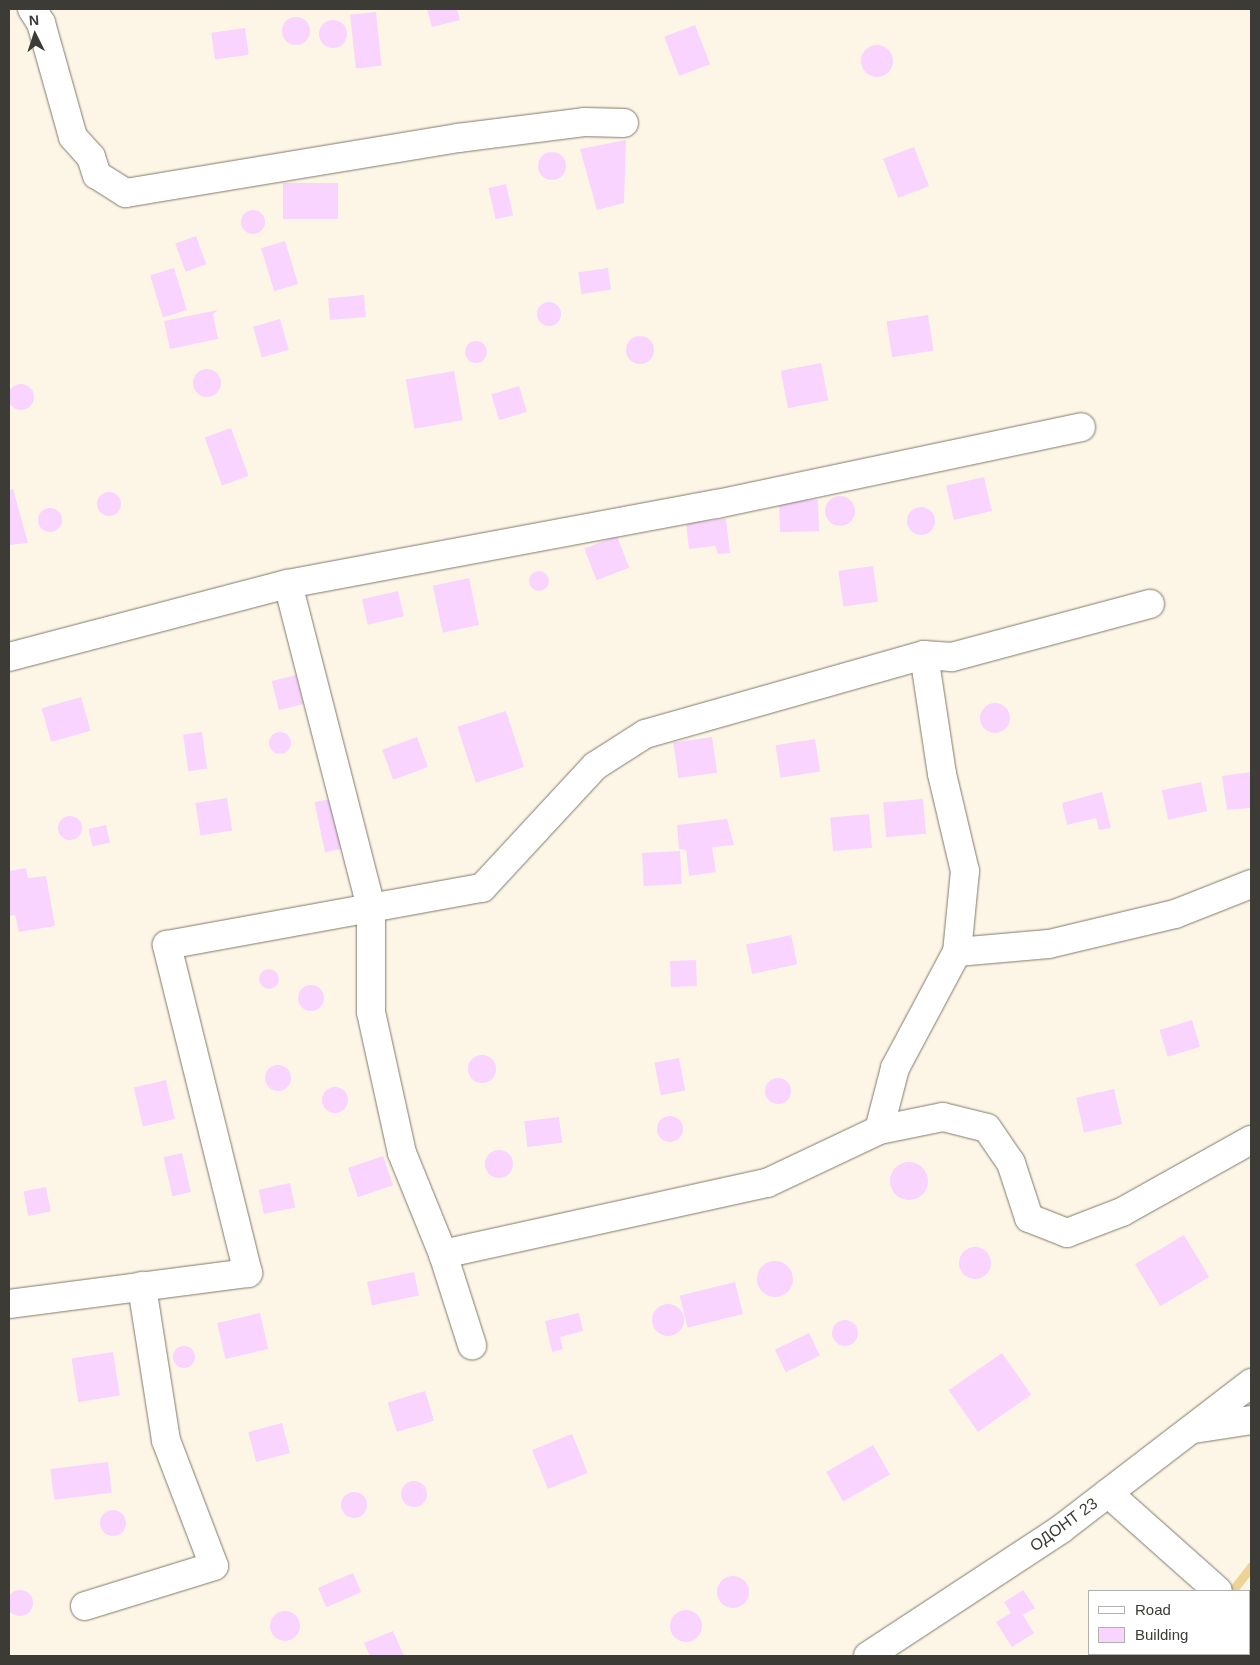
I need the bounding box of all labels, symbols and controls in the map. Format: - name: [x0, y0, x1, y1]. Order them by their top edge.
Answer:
- north arrow: [10, 10, 60, 60]
- text: N: [28, 12, 40, 28]
- street label: ОДОНТ 23: [1026, 1494, 1102, 1556]
- legend: [1088, 1590, 1250, 1655]
- text: Road: [1135, 1601, 1171, 1618]
- text: Building: [1135, 1626, 1188, 1643]

